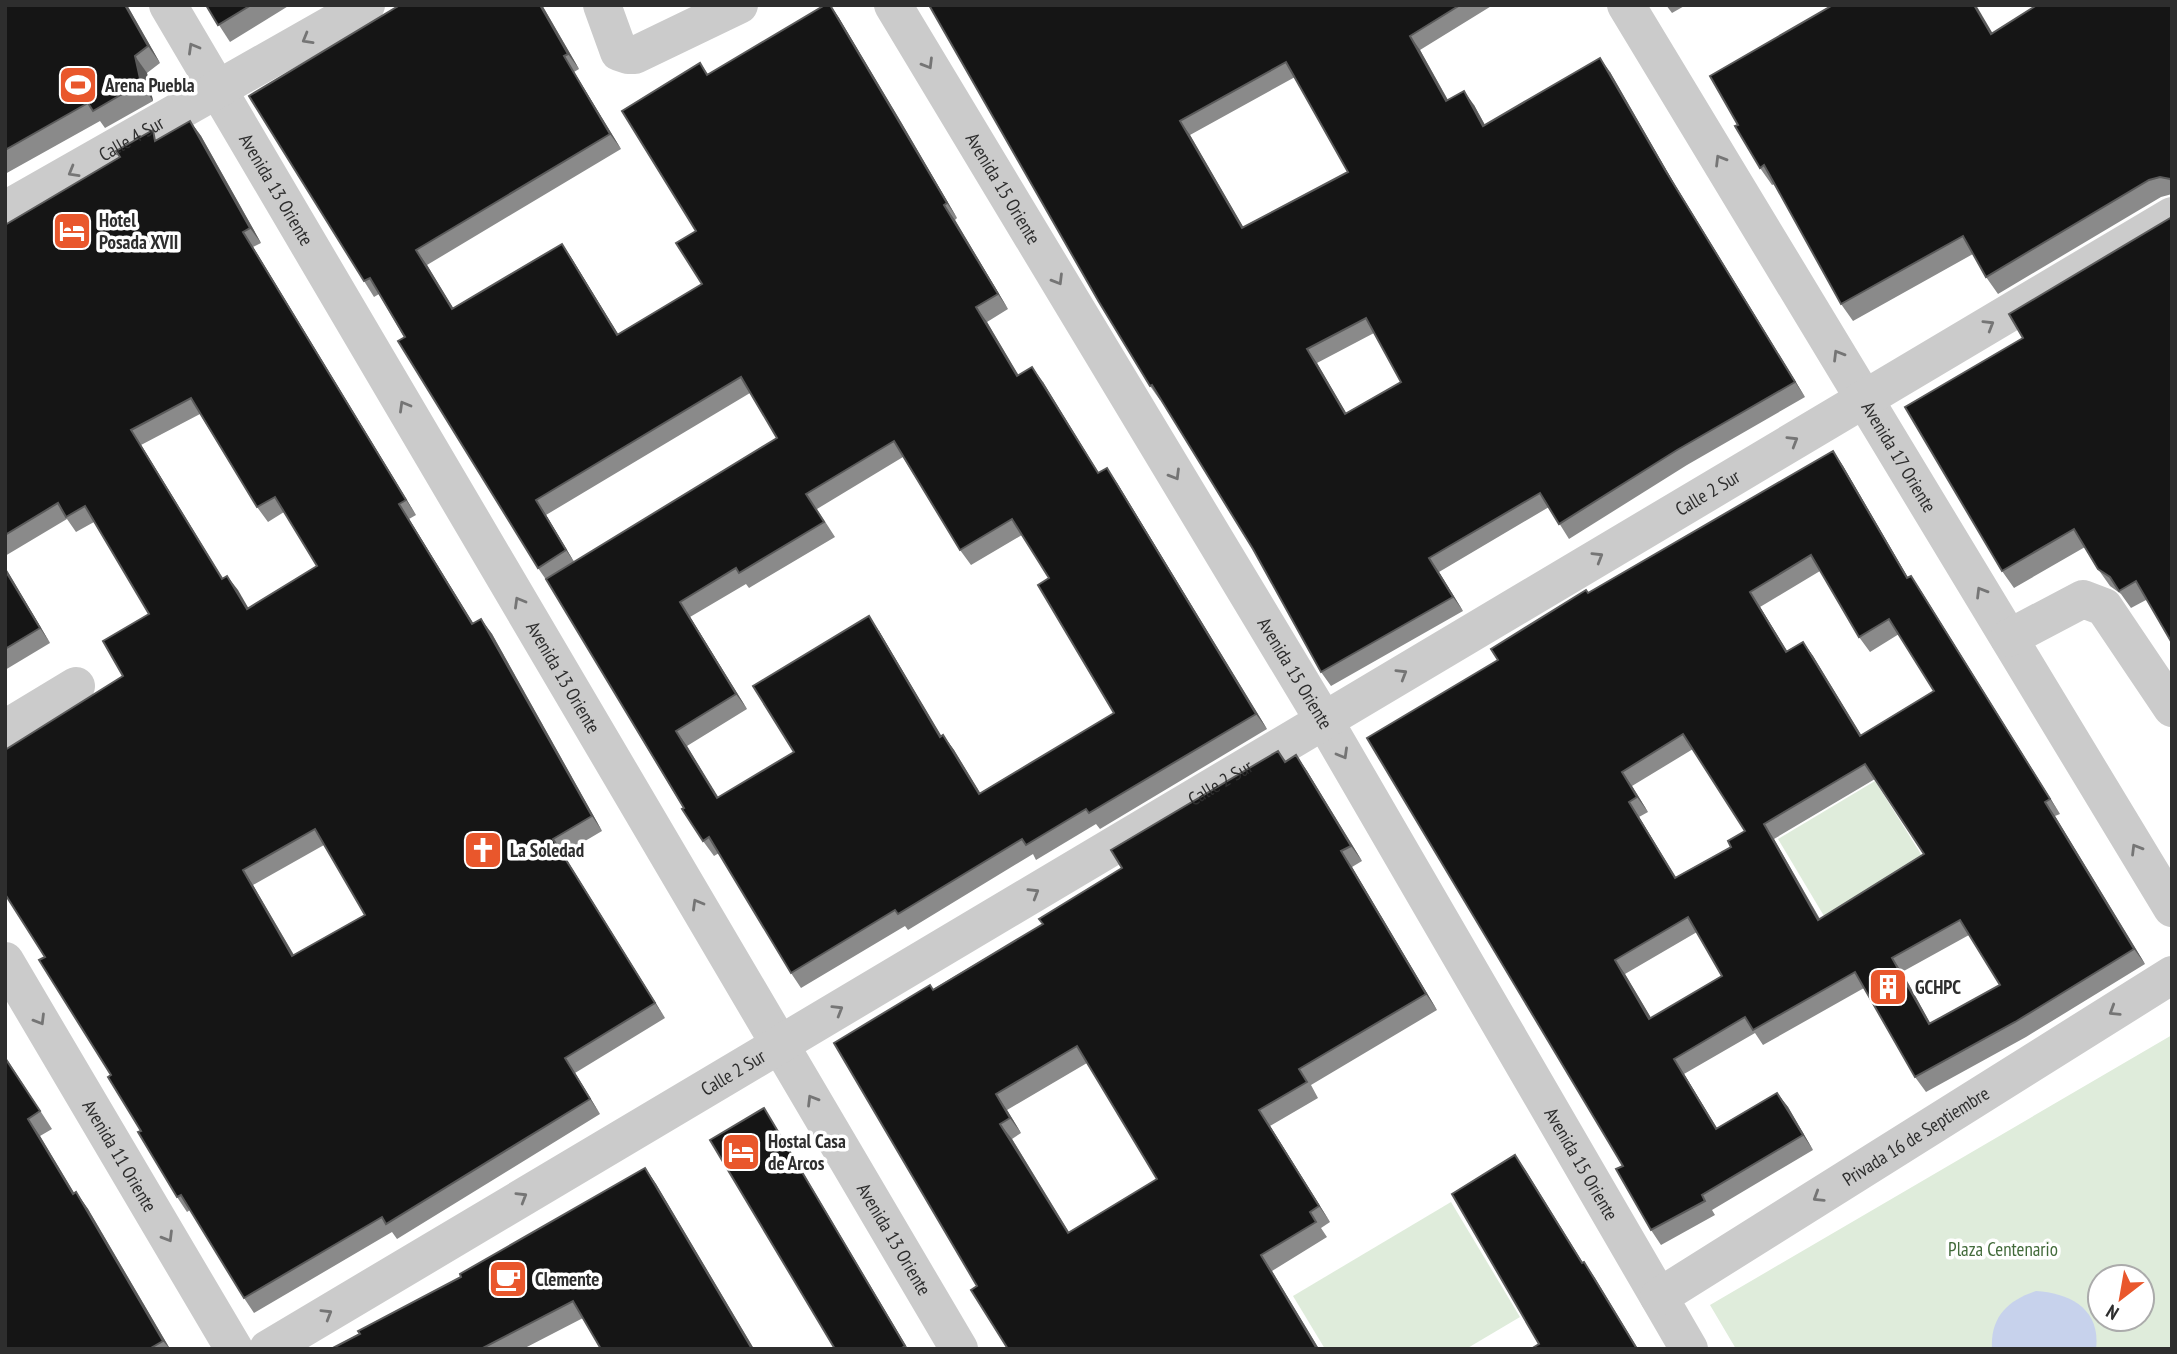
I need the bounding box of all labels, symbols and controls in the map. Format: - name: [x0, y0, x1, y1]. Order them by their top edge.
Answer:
- one-way arrow: [302, 31, 314, 44]
- one-way arrow: [188, 42, 201, 55]
- one-way arrow: [920, 56, 933, 69]
- sports icon: Arena Puebla: [57, 64, 99, 106]
- place label: Arena Puebla: [104, 73, 195, 97]
- street label: Calle 4 Sur: [94, 110, 169, 166]
- street label: Avenida 15 Oriente: [961, 128, 1046, 249]
- street label: Avenida 13 Oriente: [234, 129, 319, 250]
- one-way arrow: [1715, 155, 1728, 168]
- one-way arrow: [67, 164, 80, 177]
- place label: Hotel Posada XVII: [99, 208, 178, 254]
- hotel icon: Hotel Posada XVII: [51, 210, 93, 252]
- one-way arrow: [1050, 272, 1063, 285]
- one-way arrow: [1981, 320, 1994, 333]
- one-way arrow: [1833, 350, 1846, 363]
- street label: Avenida 17 Oriente: [1857, 397, 1942, 517]
- one-way arrow: [399, 401, 412, 414]
- one-way arrow: [1786, 436, 1799, 449]
- street label: Calle 2 Sur: [1671, 464, 1745, 521]
- one-way arrow: [1167, 468, 1180, 481]
- one-way arrow: [1590, 553, 1603, 566]
- one-way arrow: [1976, 586, 1989, 599]
- one-way arrow: [514, 597, 527, 610]
- street label: Avenida 15 Oriente: [1253, 613, 1338, 734]
- street label: Avenida 13 Oriente: [521, 617, 606, 738]
- one-way arrow: [1395, 669, 1408, 682]
- one-way arrow: [1335, 746, 1348, 759]
- street label: Calle 2 Sur: [1184, 754, 1258, 811]
- church icon: La Soledad: [462, 829, 504, 871]
- place label: La Soledad: [510, 838, 584, 862]
- one-way arrow: [2132, 844, 2145, 857]
- one-way arrow: [1026, 888, 1039, 901]
- one-way arrow: [692, 898, 705, 911]
- building icon: GCHPC: [1867, 966, 1909, 1008]
- place label: GCHPC: [1915, 975, 1961, 999]
- one-way arrow: [2109, 1003, 2122, 1015]
- one-way arrow: [831, 1005, 844, 1018]
- one-way arrow: [32, 1012, 45, 1025]
- street label: Calle 2 Sur: [696, 1043, 770, 1101]
- street label: Privada 16 de Septiembre: [1838, 1081, 1994, 1191]
- one-way arrow: [807, 1094, 820, 1107]
- street label: Avenida 11 Oriente: [77, 1095, 162, 1216]
- street label: Avenida 15 Oriente: [1540, 1103, 1624, 1225]
- place label: Hostal Casa de Arcos: [768, 1129, 846, 1175]
- hotel icon: Hostal Casa de Arcos: [720, 1131, 762, 1173]
- street label: Avenida 13 Oriente: [852, 1179, 937, 1300]
- one-way arrow: [1812, 1189, 1825, 1202]
- one-way arrow: [515, 1193, 528, 1206]
- one-way arrow: [160, 1229, 173, 1242]
- park label: Plaza Centenario: [1948, 1237, 2058, 1261]
- cafe icon: Clemente: [487, 1258, 529, 1300]
- north arrow: [2086, 1263, 2156, 1333]
- place label: Clemente: [535, 1267, 599, 1291]
- text: N: [2102, 1300, 2123, 1326]
- one-way arrow: [319, 1309, 332, 1322]

